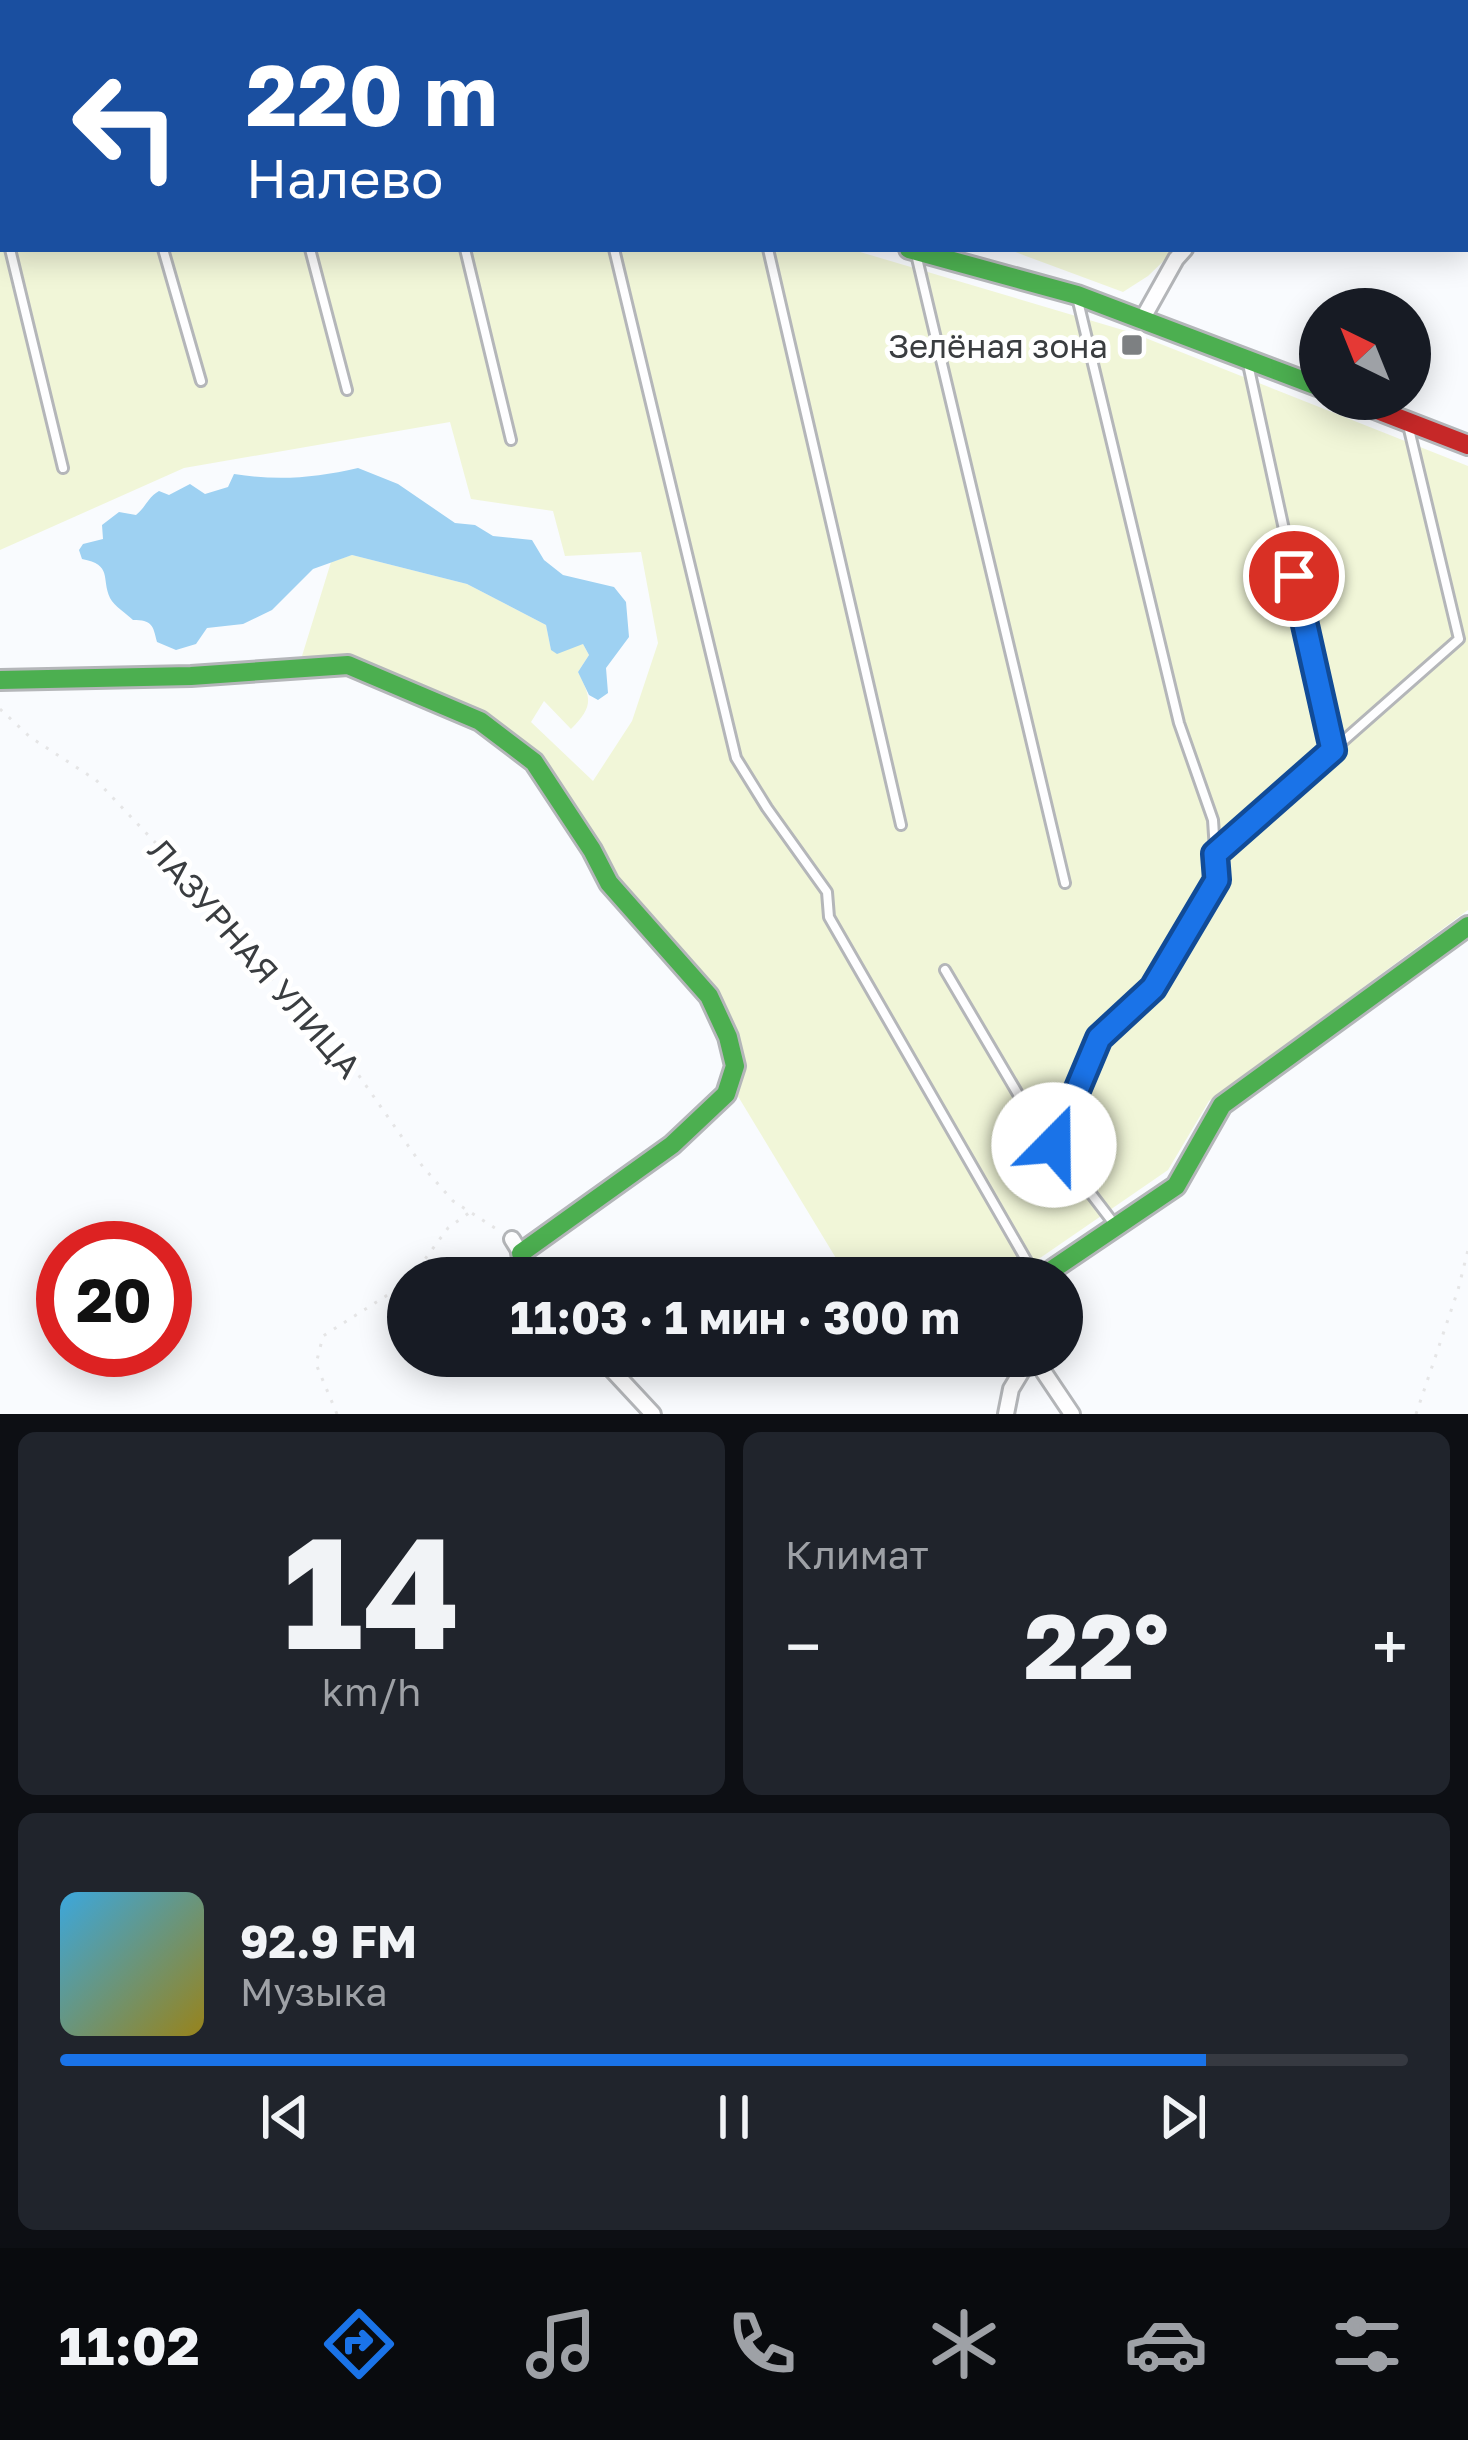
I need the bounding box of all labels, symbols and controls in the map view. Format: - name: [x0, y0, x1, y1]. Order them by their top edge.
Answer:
- text: 220 m: [246, 44, 498, 144]
- icon: left: [48, 48, 204, 204]
- text: Налево: [246, 145, 443, 210]
- north arrow: [1299, 288, 1431, 420]
- map controls: [1299, 288, 1431, 420]
- place label: Зелёная зона: [888, 326, 1108, 365]
- marker: Зелёная зона: [1119, 332, 1145, 358]
- pin: [1243, 525, 1345, 627]
- icon: arrive: [1261, 543, 1327, 609]
- street label: ЛАЗУРНАЯ УЛИЦА: [141, 831, 369, 1085]
- position arrow: [991, 1082, 1117, 1208]
- speed limit sign: 20: [36, 1221, 192, 1377]
- text: 11:03 · 1 мин · 300 m: [510, 1290, 960, 1344]
- text: 14: [283, 1496, 460, 1683]
- text: Климат: [785, 1531, 929, 1578]
- text: 22°: [1024, 1591, 1169, 1699]
- text: −: [785, 1606, 821, 1686]
- text: +: [1372, 1606, 1408, 1686]
- text: km/h: [322, 1668, 421, 1715]
- text: 92.9 FM: [240, 1914, 417, 1968]
- text: Музыка: [240, 1968, 388, 2015]
- icon: previous: [252, 2084, 318, 2150]
- icon: pause: [701, 2084, 767, 2150]
- icon: next: [1150, 2084, 1216, 2150]
- icon: directions: [317, 2302, 401, 2386]
- icon: music: [519, 2302, 603, 2386]
- icon: phone: [720, 2302, 804, 2386]
- icon: climate: [922, 2302, 1006, 2386]
- icon: car: [1124, 2302, 1208, 2386]
- icon: filters: [1325, 2302, 1409, 2386]
- text: 11:02: [59, 2312, 200, 2377]

